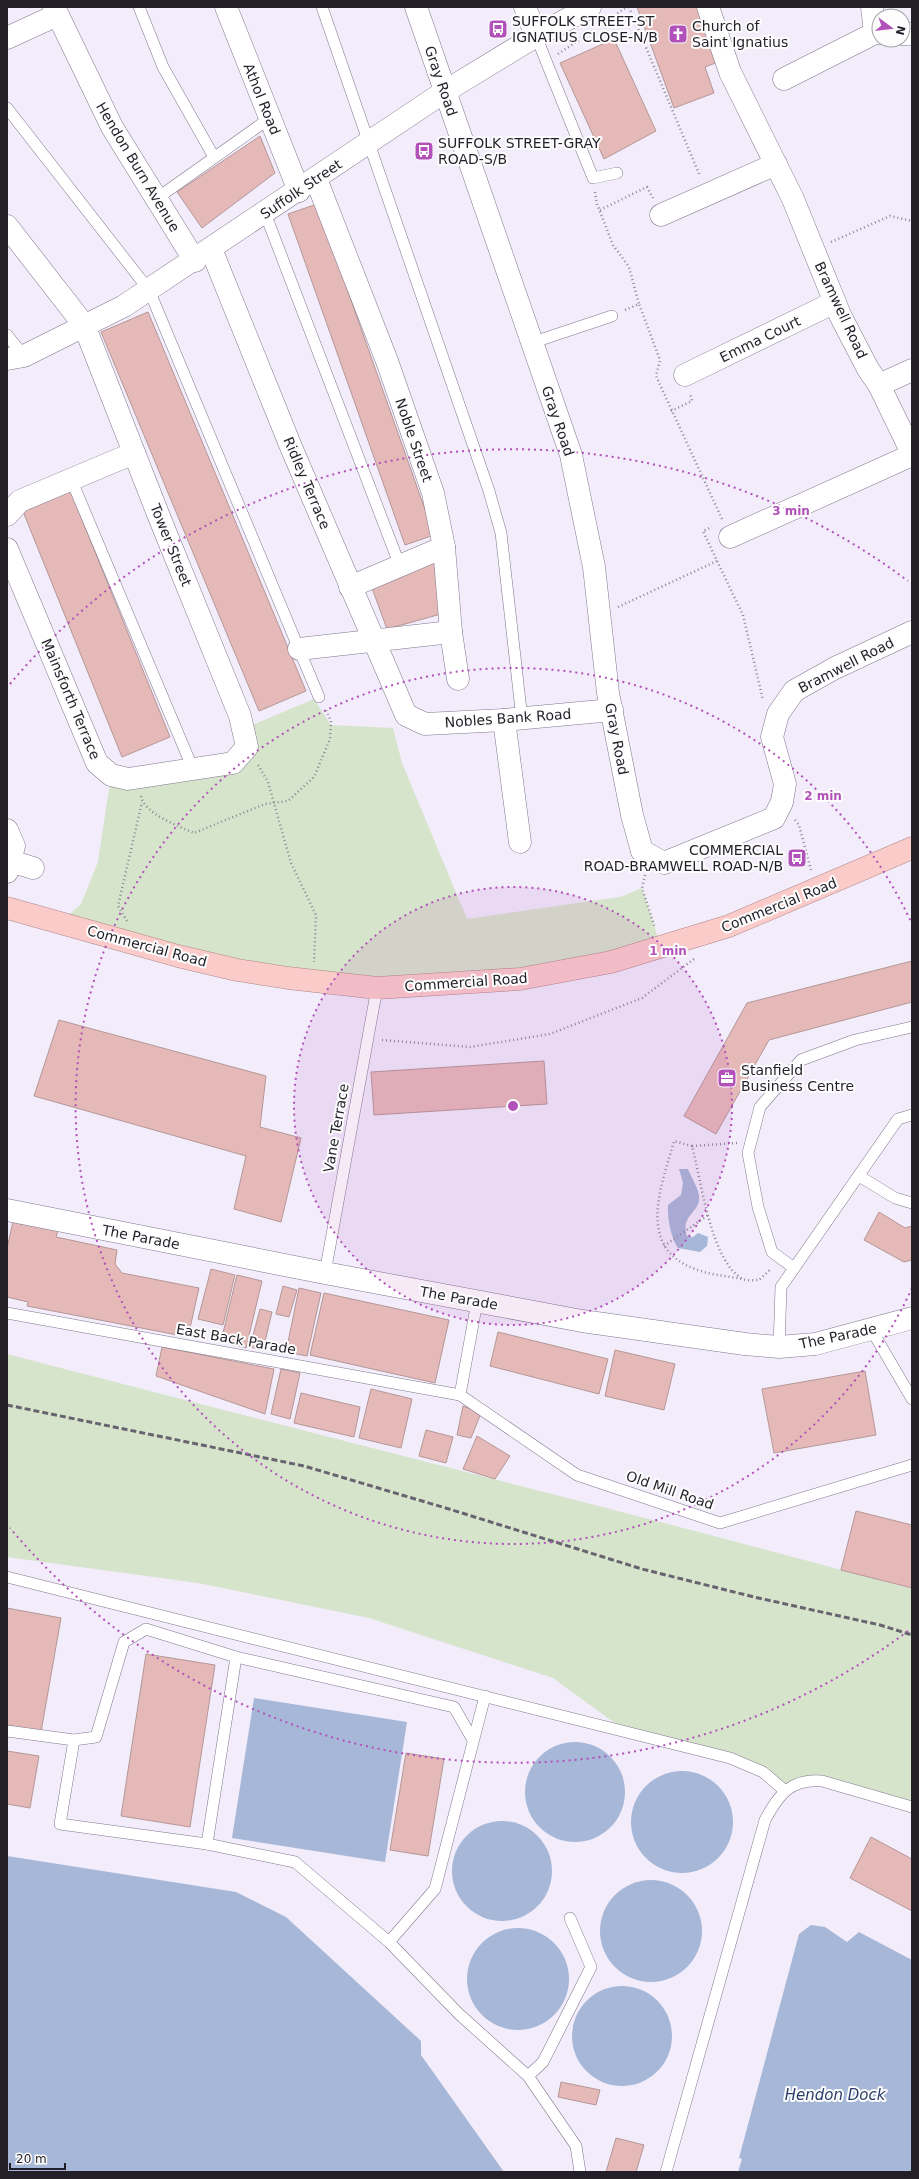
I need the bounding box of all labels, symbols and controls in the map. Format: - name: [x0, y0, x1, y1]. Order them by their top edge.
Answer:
- north arrow: [871, 8, 911, 48]
- place label: SUFFOLK STREET-ST IGNATIUS CLOSE-N/B: [512, 13, 658, 45]
- bus stop icon: SUFFOLK STREET-ST IGNATIUS CLOSE-N/B: [487, 18, 509, 40]
- place label: Church of Saint Ignatius: [692, 18, 788, 50]
- church icon: Church of Saint Ignatius: [667, 23, 689, 45]
- text: N: [893, 24, 908, 37]
- street label: Gray Road: [422, 44, 460, 118]
- street label: Athol Road: [240, 61, 284, 137]
- street label: Hendon Burn Avenue: [93, 99, 183, 235]
- place label: SUFFOLK STREET-GRAY ROAD-S/B: [438, 135, 601, 167]
- bus stop icon: SUFFOLK STREET-GRAY ROAD-S/B: [413, 140, 435, 162]
- street label: Suffolk Street: [257, 156, 345, 222]
- street label: Bramwell Road: [812, 259, 870, 361]
- street label: Emma Court: [717, 312, 803, 365]
- street label: Gray Road: [539, 384, 577, 458]
- street label: Noble Street: [392, 396, 436, 484]
- street label: Ridley Terrace: [280, 434, 334, 532]
- street label: Tower Street: [147, 500, 195, 589]
- text: 3 min: [772, 504, 810, 518]
- street label: Bramwell Road: [796, 634, 896, 696]
- street label: Mainsforth Terrace: [38, 636, 104, 762]
- street label: Gray Road: [602, 702, 632, 776]
- street label: Nobles Bank Road: [444, 706, 572, 730]
- text: 2 min: [804, 789, 842, 803]
- place label: COMMERCIAL ROAD-BRAMWELL ROAD-N/B: [584, 842, 783, 874]
- bus stop icon: COMMERCIAL ROAD-BRAMWELL ROAD-N/B: [786, 847, 808, 869]
- street label: Commercial Road: [719, 874, 839, 936]
- street label: Commercial Road: [85, 922, 209, 970]
- text: 1 min: [649, 944, 687, 958]
- street label: Commercial Road: [404, 970, 528, 994]
- place label: Stanfield Business Centre: [741, 1062, 854, 1094]
- office icon: Stanfield Business Centre: [716, 1067, 738, 1089]
- street label: Vane Terrace: [320, 1082, 352, 1174]
- centre of rings: [506, 1099, 520, 1113]
- street label: The Parade: [100, 1221, 181, 1252]
- street label: The Parade: [418, 1283, 499, 1313]
- street label: The Parade: [797, 1320, 878, 1352]
- street label: East Back Parade: [175, 1321, 297, 1357]
- street label: Old Mill Road: [624, 1468, 716, 1512]
- water label: Hendon Dock: [785, 2086, 887, 2104]
- scale bar: [10, 2145, 65, 2171]
- text: 20 m: [16, 2152, 47, 2166]

